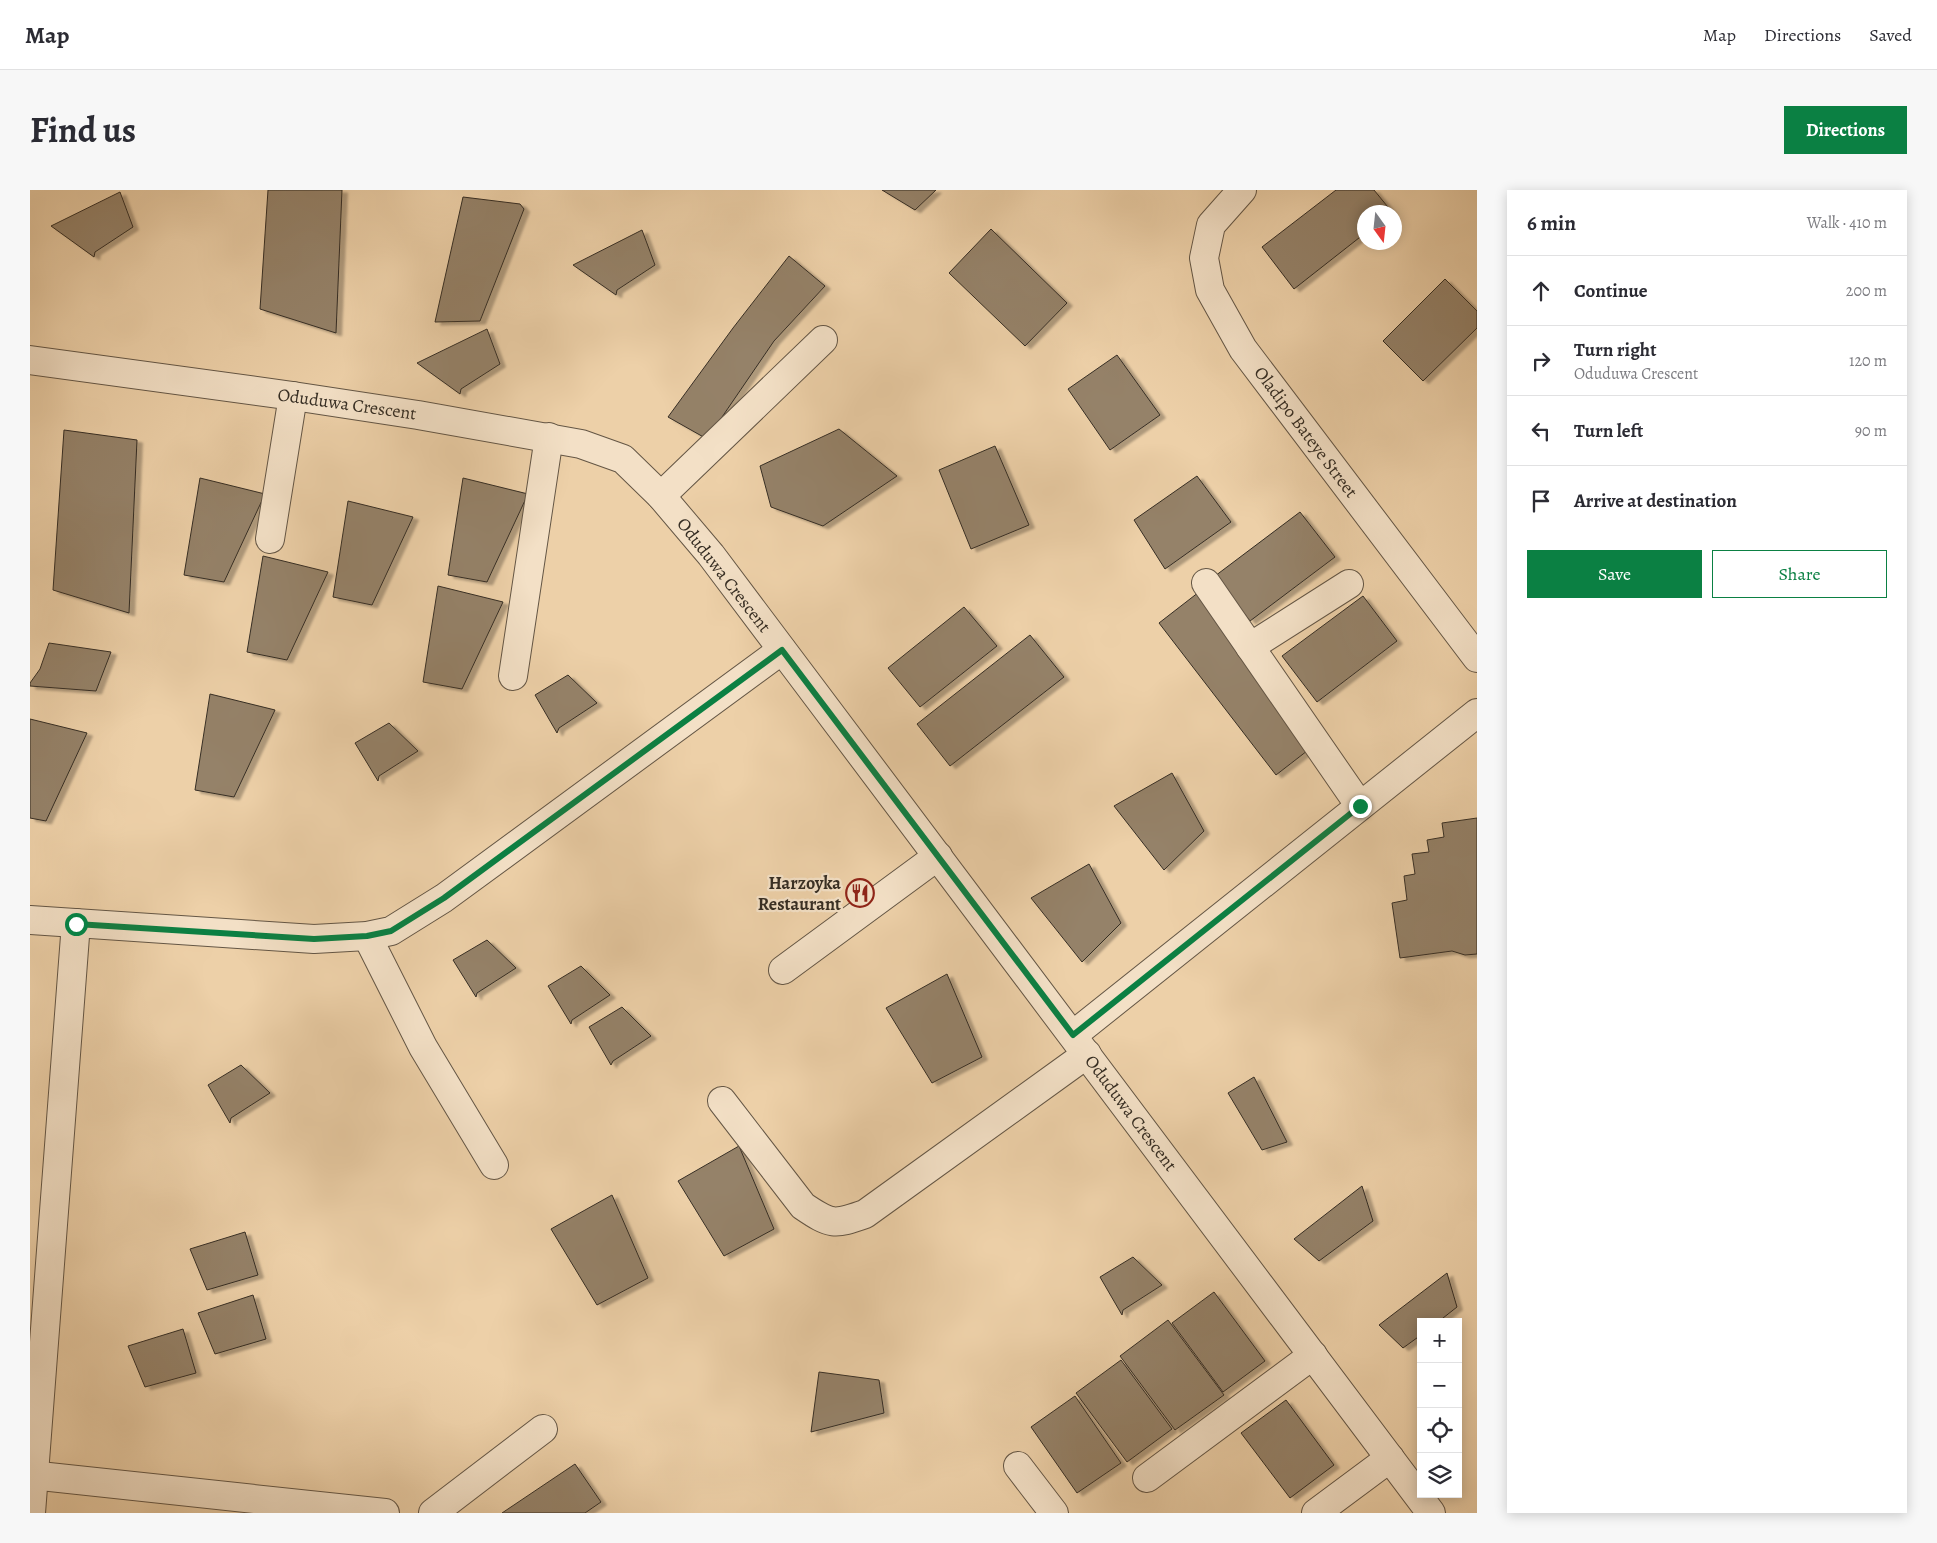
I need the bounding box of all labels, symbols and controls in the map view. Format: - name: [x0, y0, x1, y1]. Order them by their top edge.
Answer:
- text: Map: [25, 19, 69, 51]
- text: Map: [1703, 23, 1736, 47]
- text: Directions: [1764, 23, 1841, 47]
- text: Saved: [1869, 23, 1912, 47]
- text: Find us: [30, 106, 136, 154]
- button: Directions: [1784, 106, 1907, 154]
- north arrow: [1357, 205, 1402, 250]
- text: 6 min: [1527, 209, 1576, 237]
- text: Walk · 410 m: [1807, 212, 1887, 234]
- icon: ahead: [1527, 277, 1555, 305]
- text: Continue: [1574, 278, 1648, 304]
- text: 200 m: [1846, 280, 1887, 302]
- text: Turn right: [1574, 337, 1656, 363]
- icon: right: [1527, 347, 1555, 375]
- text: 120 m: [1849, 350, 1887, 372]
- street label: Oladipo Bateye Street: [1249, 361, 1363, 503]
- text: Oduduwa Crescent: [1574, 363, 1698, 385]
- street label: Oduduwa Crescent: [276, 382, 418, 426]
- icon: left: [1527, 417, 1555, 445]
- text: Turn left: [1574, 418, 1643, 444]
- text: 90 m: [1855, 420, 1887, 442]
- icon: arrive: [1527, 487, 1555, 515]
- text: Arrive at destination: [1574, 488, 1737, 514]
- street label: Oduduwa Crescent: [672, 513, 777, 638]
- button: Save: [1527, 550, 1702, 598]
- button: Share: [1712, 550, 1887, 598]
- route end: [1349, 795, 1372, 818]
- place label: Harzoyka Restaurant: [758, 871, 841, 916]
- restaurant icon: Harzoyka Restaurant: [845, 878, 875, 908]
- route start: [65, 913, 88, 936]
- street label: Oduduwa Crescent: [1079, 1050, 1183, 1176]
- map controls: [1417, 1318, 1462, 1498]
- button: +: [1417, 1318, 1462, 1363]
- button: −: [1417, 1363, 1462, 1408]
- button: locate: [1417, 1408, 1462, 1453]
- button: layers: [1417, 1453, 1462, 1498]

